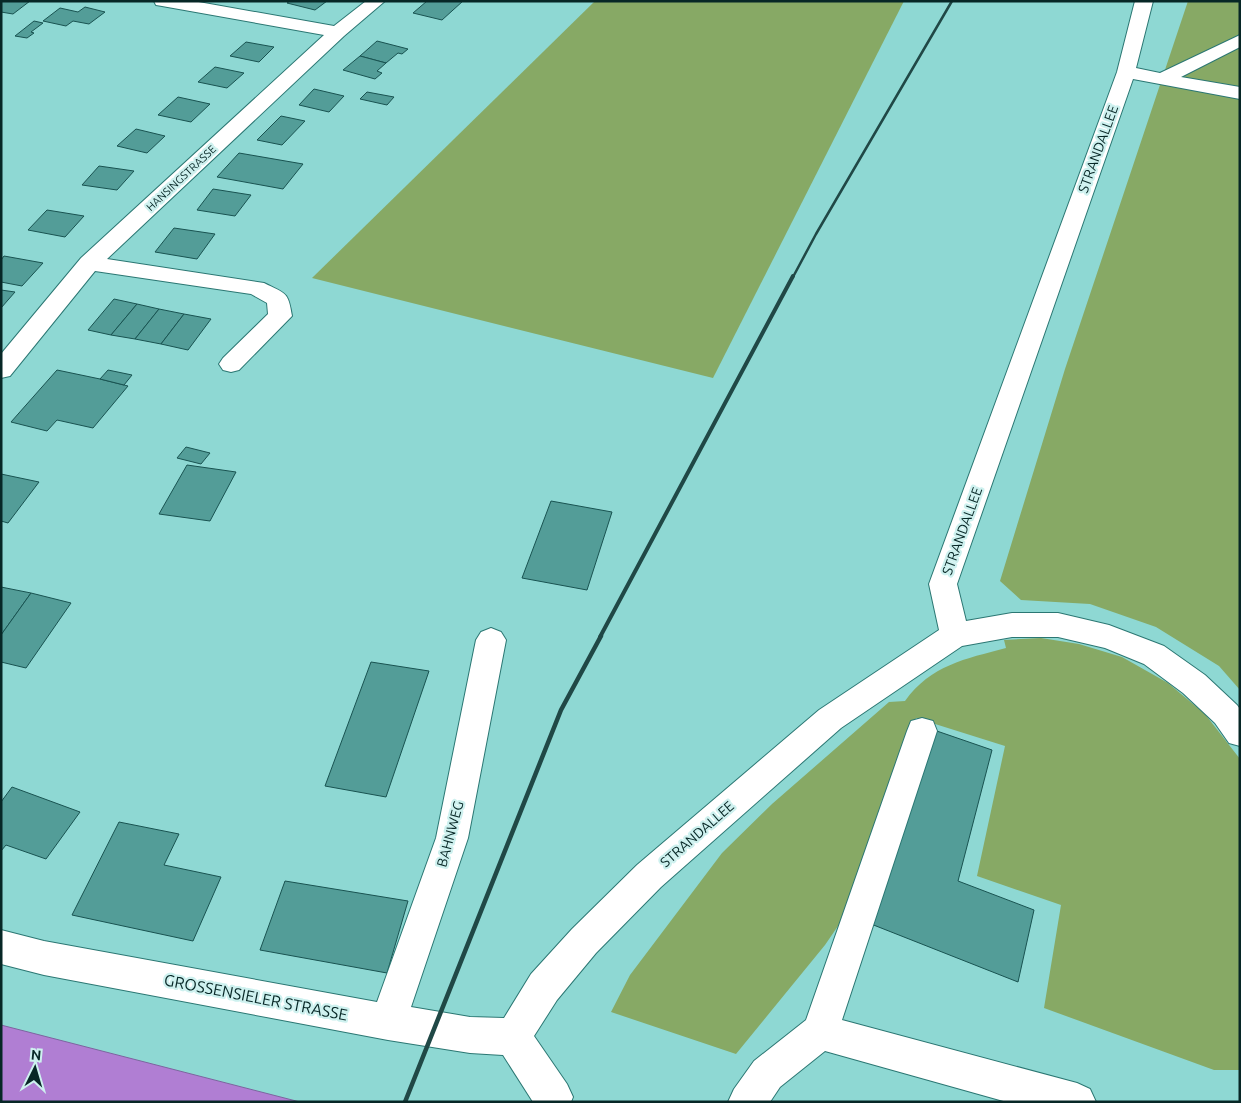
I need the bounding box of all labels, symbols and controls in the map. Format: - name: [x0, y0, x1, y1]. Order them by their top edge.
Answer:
- street label: STRANDALLEE: [1075, 103, 1121, 195]
- street label: HANSINGSTRASSE: [144, 143, 218, 213]
- street label: STRANDALLEE: [939, 485, 985, 577]
- street label: STRANDALLEE: [657, 798, 737, 870]
- street label: BAHNWEG: [434, 799, 466, 869]
- street label: GROSSENSIELER STRASSE: [163, 970, 349, 1024]
- north arrow: [10, 1043, 60, 1093]
- text: N: [30, 1047, 42, 1063]

